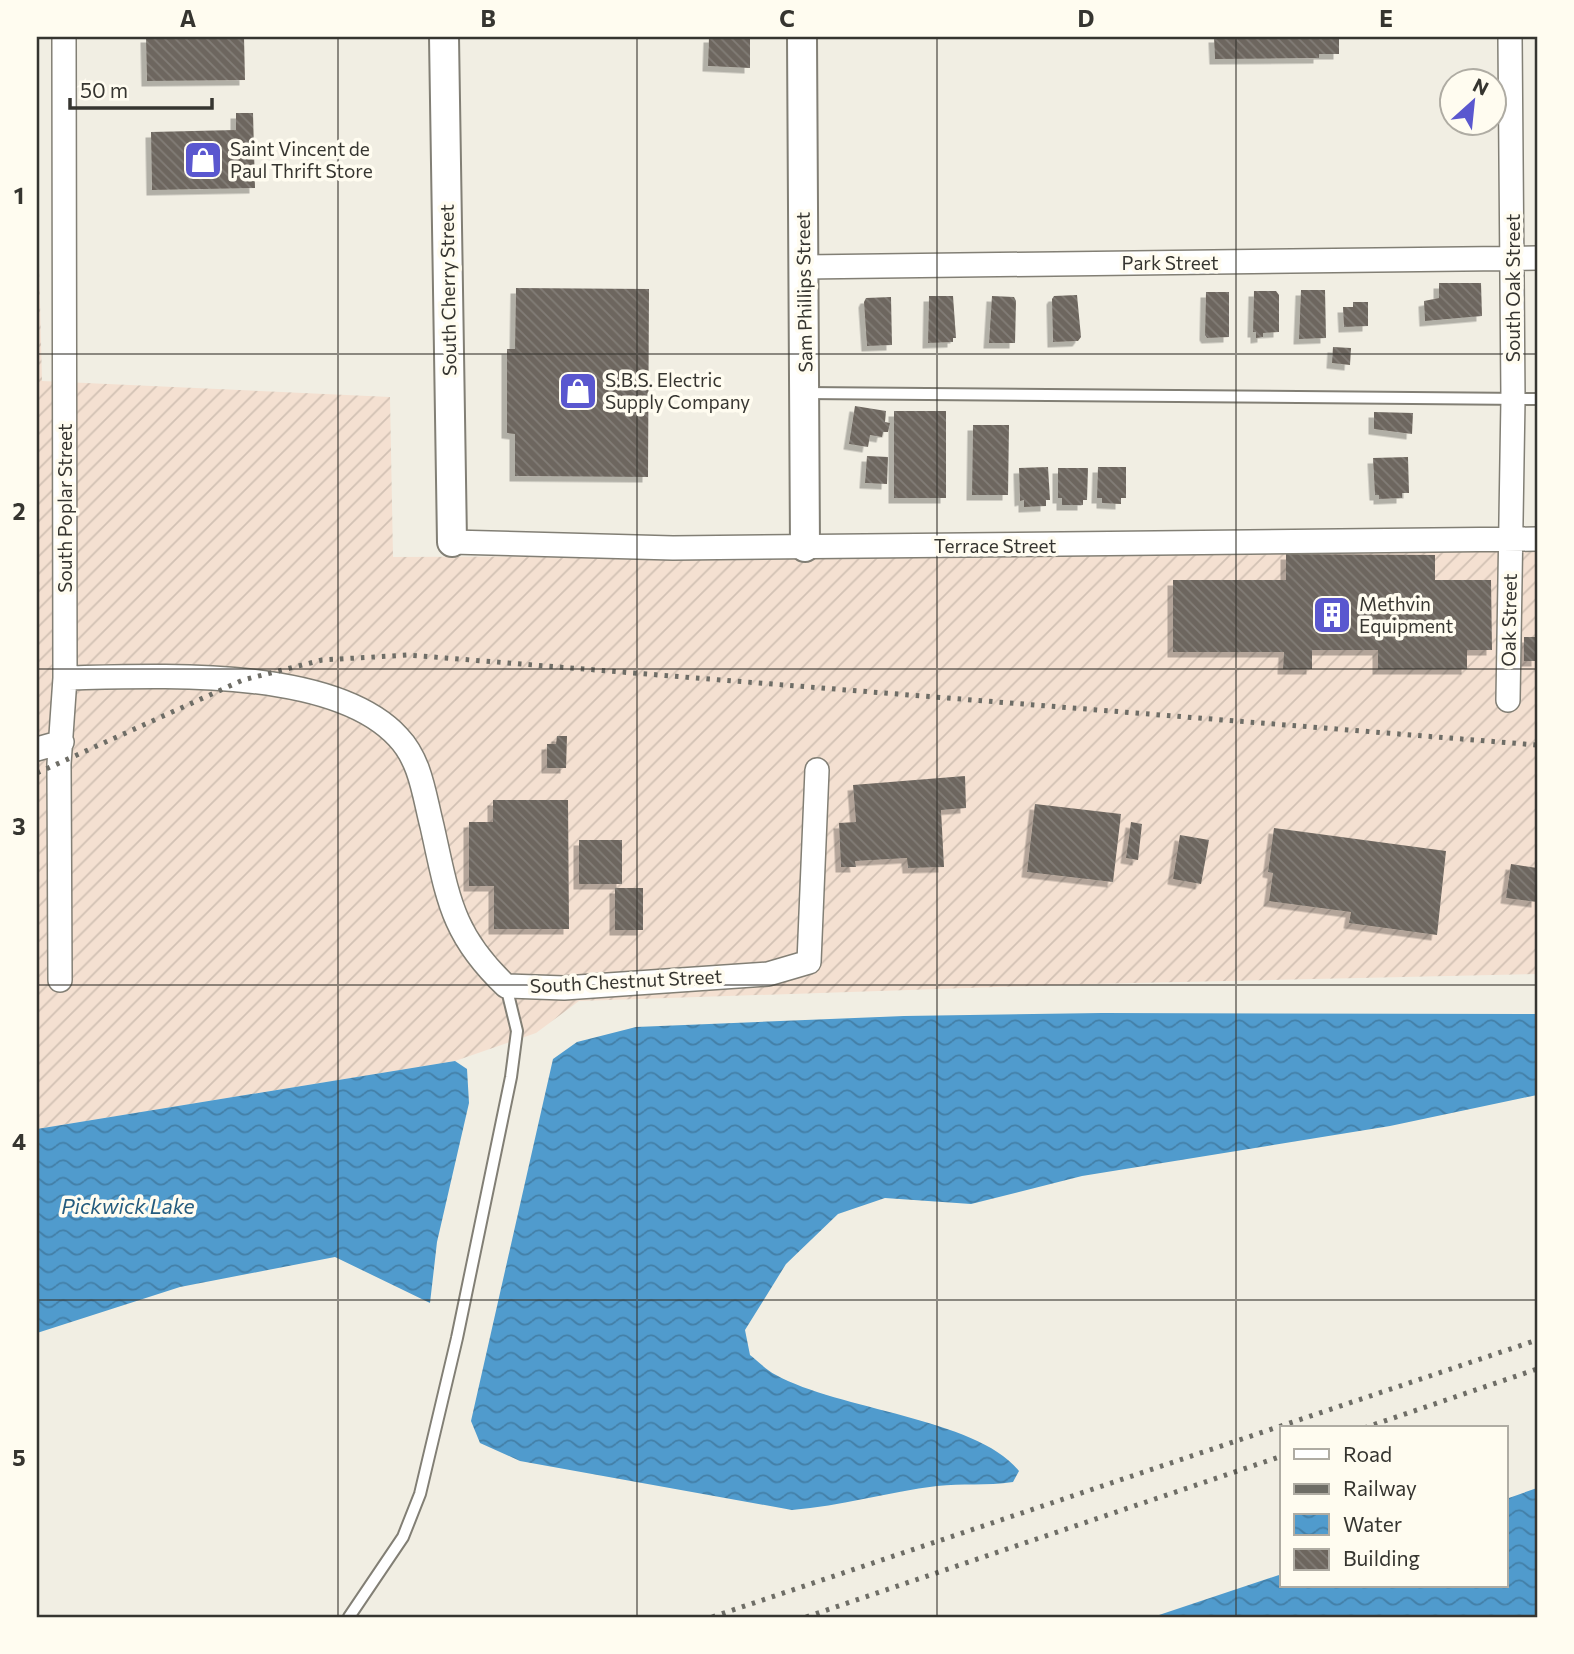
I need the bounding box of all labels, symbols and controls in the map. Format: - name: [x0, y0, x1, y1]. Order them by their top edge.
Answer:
- text: A: [180, 4, 197, 32]
- text: B: [480, 4, 496, 32]
- text: C: [779, 4, 795, 32]
- text: D: [1078, 4, 1095, 32]
- text: E: [1379, 4, 1393, 32]
- scale bar: [70, 66, 212, 110]
- north arrow: [1438, 66, 1508, 136]
- text: N: [1469, 73, 1493, 100]
- text: 50 m: [80, 77, 128, 102]
- place label: Saint Vincent de Paul Thrift Store: [230, 137, 373, 182]
- shop icon: Saint Vincent de Paul Thrift Store: [182, 139, 224, 181]
- text: 1: [14, 181, 24, 209]
- street label: South Cherry Street: [434, 204, 460, 376]
- street label: Sam Phillips Street: [791, 211, 816, 372]
- street label: South Oak Street: [1501, 214, 1524, 362]
- street label: Park Street: [1121, 251, 1219, 274]
- place label: S.B.S. Electric Supply Company: [605, 368, 750, 413]
- shop icon: S.B.S. Electric Supply Company: [557, 370, 599, 412]
- street label: South Poplar Street: [53, 423, 76, 593]
- text: 2: [12, 497, 26, 525]
- street label: Terrace Street: [934, 534, 1056, 557]
- street label: Oak Street: [1496, 573, 1521, 667]
- place label: Methvin Equipment: [1359, 592, 1454, 637]
- building icon: Methvin Equipment: [1311, 594, 1353, 636]
- text: 3: [12, 812, 26, 840]
- street label: South Chestnut Street: [529, 964, 723, 997]
- text: 4: [12, 1127, 26, 1155]
- water label: Pickwick Lake: [61, 1193, 195, 1218]
- legend: [1280, 1426, 1508, 1588]
- text: Road: [1343, 1441, 1392, 1466]
- text: 5: [12, 1443, 26, 1471]
- text: Railway: [1343, 1475, 1417, 1500]
- text: Water: [1343, 1511, 1402, 1536]
- text: Building: [1343, 1545, 1420, 1570]

